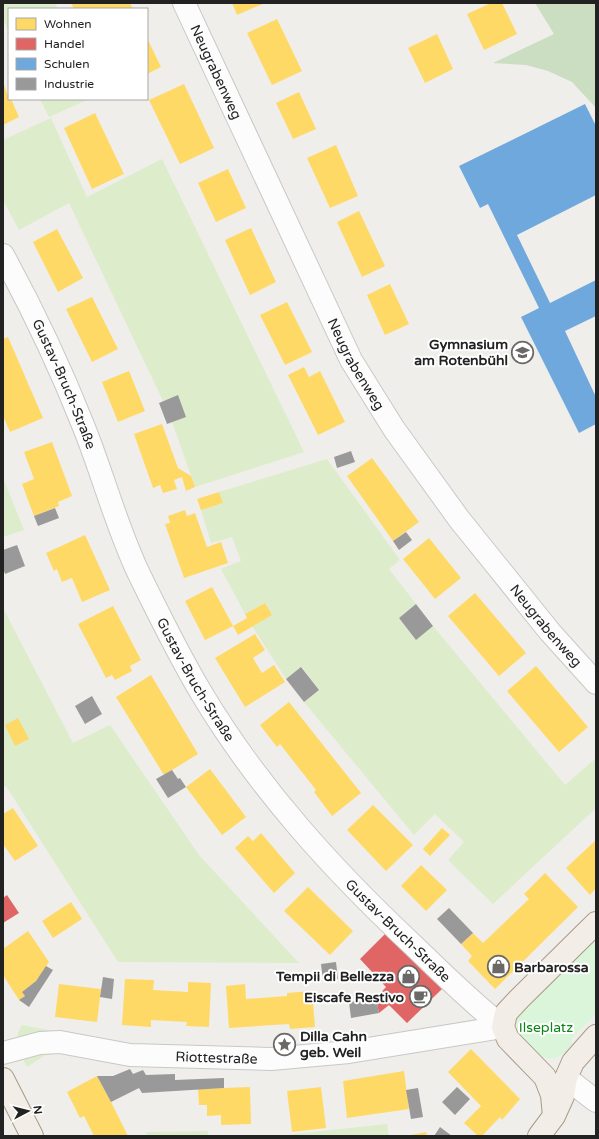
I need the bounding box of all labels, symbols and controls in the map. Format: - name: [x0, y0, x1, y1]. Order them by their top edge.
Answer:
- legend: [8, 8, 148, 100]
- text: Wohnen: [44, 17, 92, 31]
- street label: Neugrabenweg: [187, 22, 246, 122]
- text: Handel: [44, 37, 84, 51]
- text: Schulen: [44, 57, 89, 71]
- text: Industrie: [44, 77, 94, 91]
- street label: Neugrabenweg: [324, 315, 388, 413]
- street label: Gustav-Bruch-Straße: [29, 316, 100, 451]
- place label: Gymnasium am Rotenbühl: [414, 336, 508, 369]
- school or university icon: Gymnasium am Rotenbühl: [510, 339, 536, 365]
- street label: Neugrabenweg: [506, 581, 586, 670]
- street label: Gustav-Bruch-Straße: [153, 615, 238, 745]
- street label: Gustav-Bruch-Straße: [342, 875, 454, 985]
- shop icon: Barbarossa: [486, 954, 512, 980]
- place label: Barbarossa: [514, 959, 589, 976]
- shop icon: Tempii di Bellezza: [396, 963, 422, 989]
- place label: Tempii di Bellezza: [275, 968, 394, 985]
- cafe icon: Eiscafe Restivo: [407, 984, 433, 1010]
- place label: Eiscafe Restivo: [304, 989, 404, 1006]
- park label: Ilseplatz: [519, 1019, 573, 1036]
- place label: Dilla Cahn geb. Weil: [300, 1028, 367, 1061]
- place icon: Dilla Cahn geb. Weil: [271, 1031, 297, 1057]
- street label: Riottestraße: [175, 1048, 258, 1067]
- north arrow: [8, 1091, 48, 1131]
- text: N: [30, 1105, 44, 1115]

